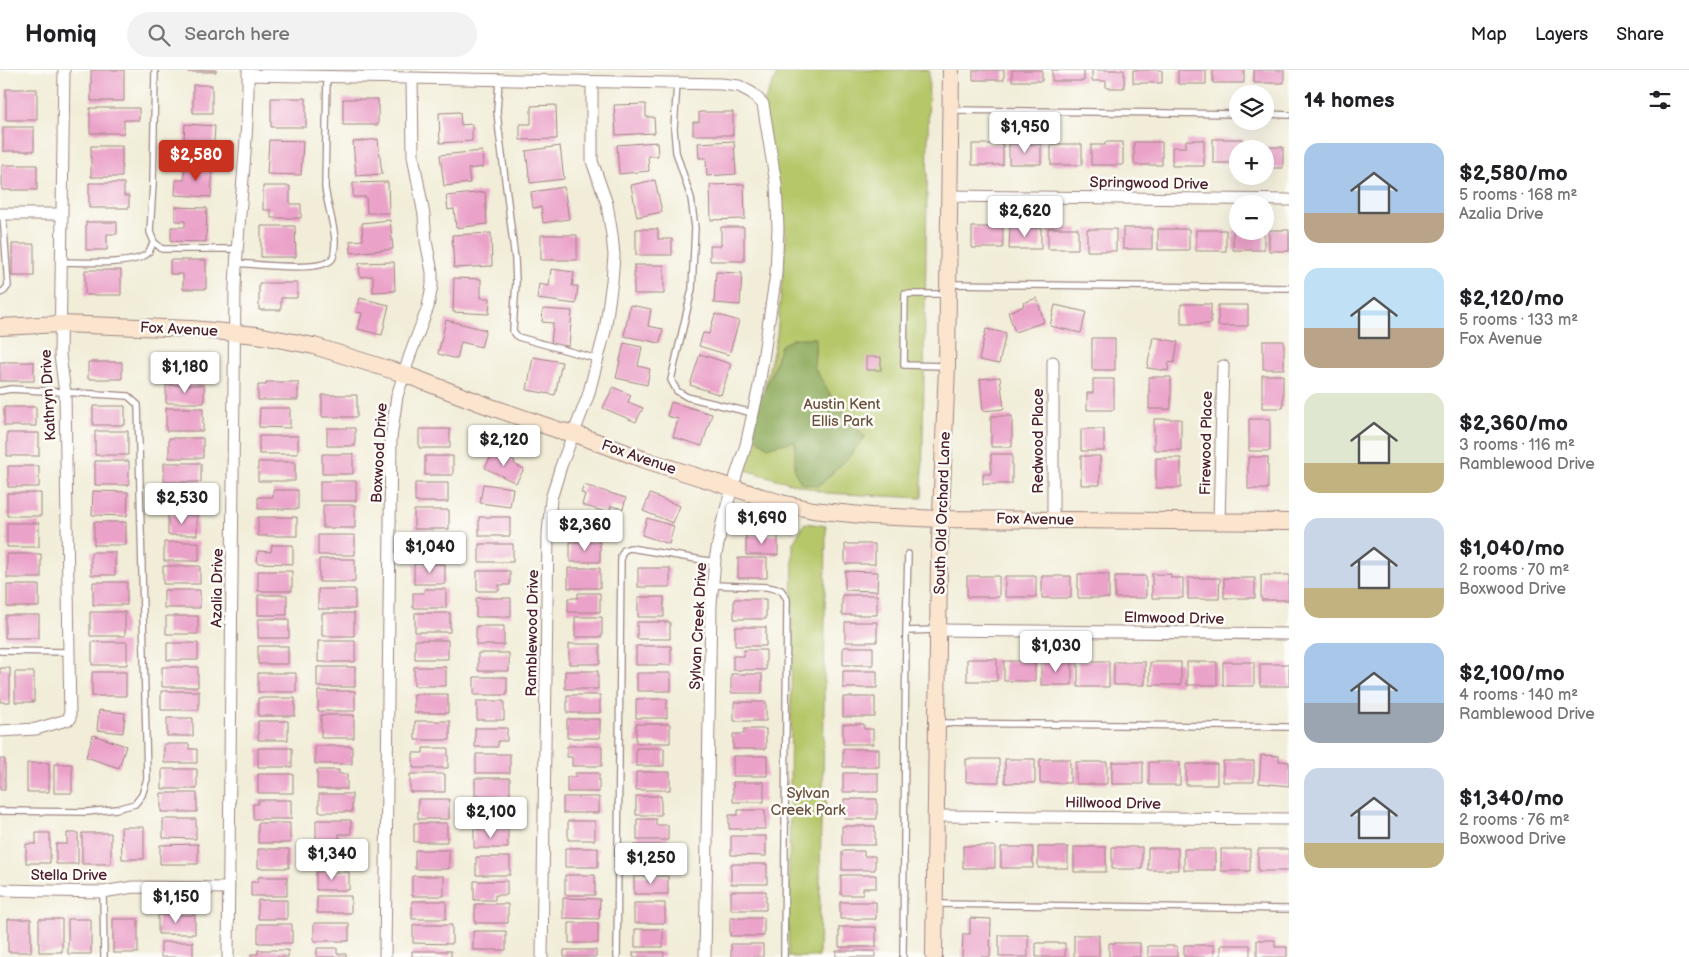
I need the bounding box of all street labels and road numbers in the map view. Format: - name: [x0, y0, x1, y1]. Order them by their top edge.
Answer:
- street label: Springwood Drive: [1089, 173, 1209, 194]
- street label: Fox Avenue: [140, 318, 218, 341]
- street label: Kathryn Drive: [37, 349, 60, 441]
- street label: Redwood Place: [1029, 388, 1048, 494]
- street label: Firewood Place: [1196, 391, 1217, 495]
- street label: Boxwood Drive: [367, 402, 392, 504]
- street label: South Old Orchard Lane: [930, 431, 955, 595]
- street label: Fox Avenue: [599, 436, 679, 479]
- street label: Fox Avenue: [996, 509, 1074, 530]
- street label: Azalia Drive: [207, 548, 228, 628]
- street label: Sylvan Creek Drive: [686, 562, 711, 690]
- street label: Ramblewood Drive: [522, 569, 543, 697]
- street label: Elmwood Drive: [1124, 608, 1224, 629]
- street label: Hillwood Drive: [1065, 793, 1161, 814]
- street label: Stella Drive: [31, 866, 107, 885]

